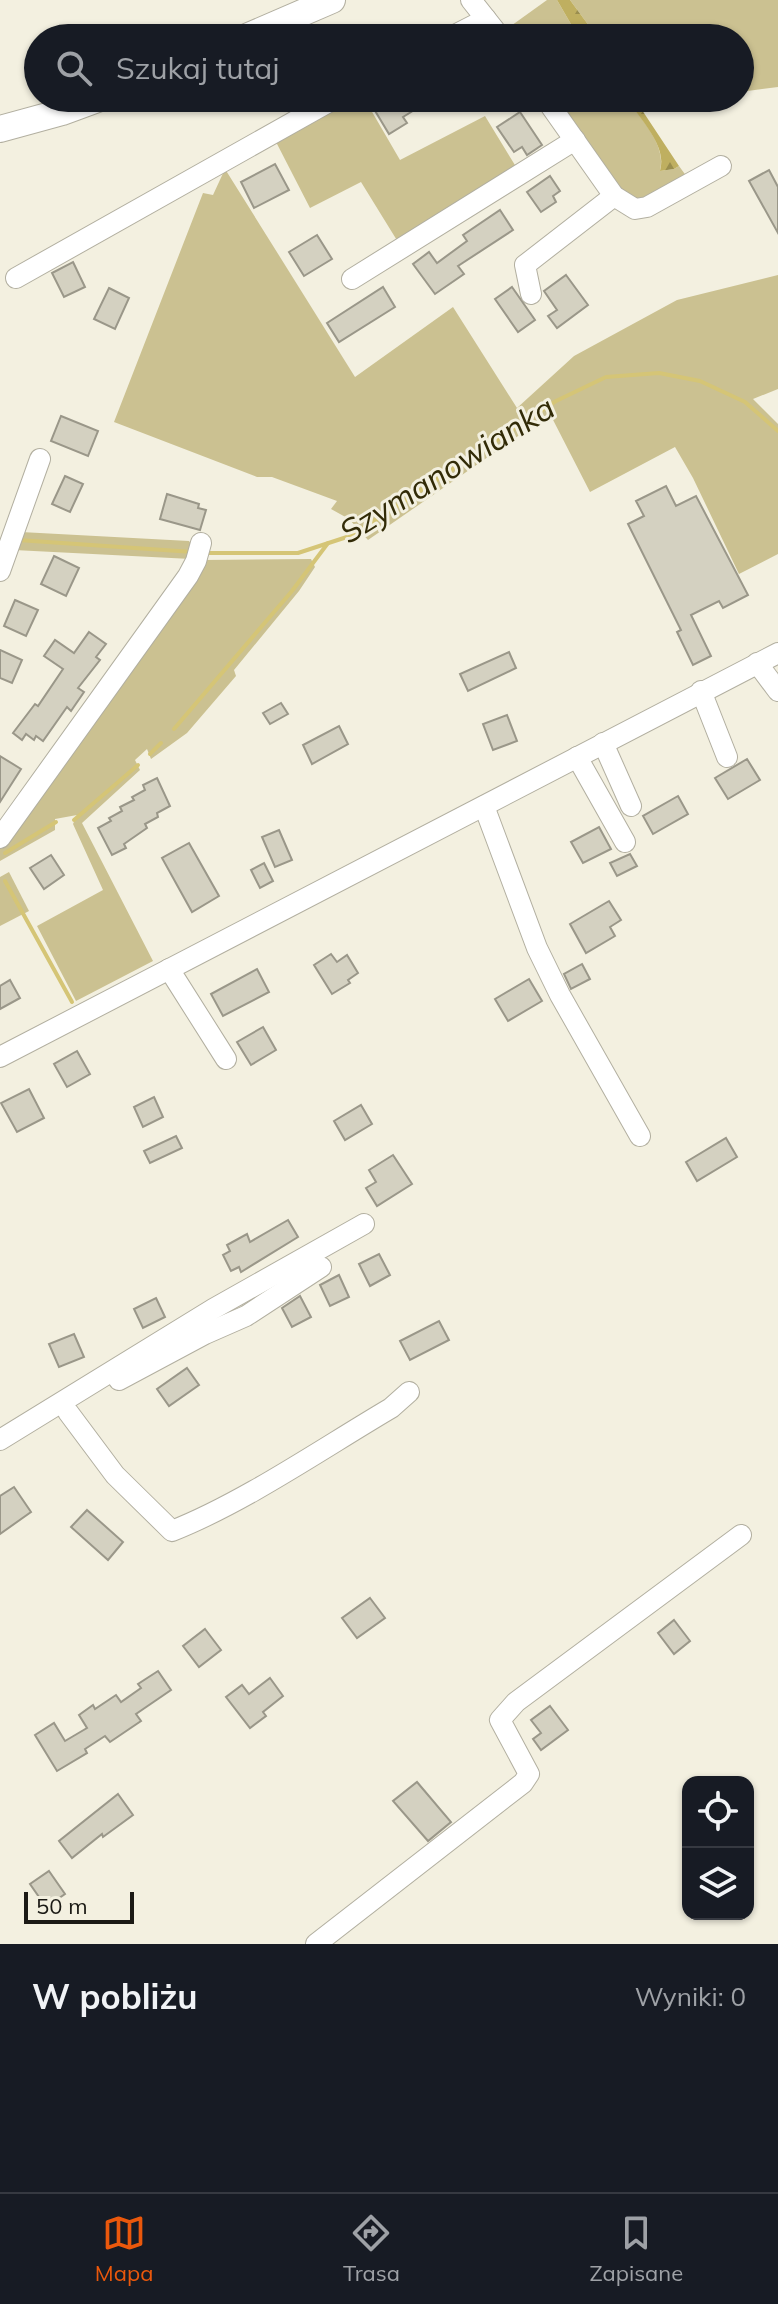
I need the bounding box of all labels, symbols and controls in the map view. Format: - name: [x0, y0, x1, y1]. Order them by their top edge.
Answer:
- search box: [24, 24, 754, 112]
- icon: search: [52, 46, 96, 90]
- text: Szukaj tutaj: [116, 49, 279, 87]
- water label: Szymanowianka: [331, 387, 562, 551]
- map controls: [682, 1776, 754, 1920]
- button: locate: [682, 1776, 754, 1848]
- button: layers: [682, 1848, 754, 1920]
- scale bar: [24, 1888, 134, 1924]
- text: 50 m: [36, 1892, 87, 1920]
- text: W pobliżu: [32, 1975, 198, 2018]
- text: Wyniki: 0: [635, 1980, 746, 2013]
- tab: Mapa: [95, 2211, 153, 2287]
- tab: Trasa: [343, 2211, 400, 2287]
- tab: Zapisane: [590, 2211, 683, 2287]

